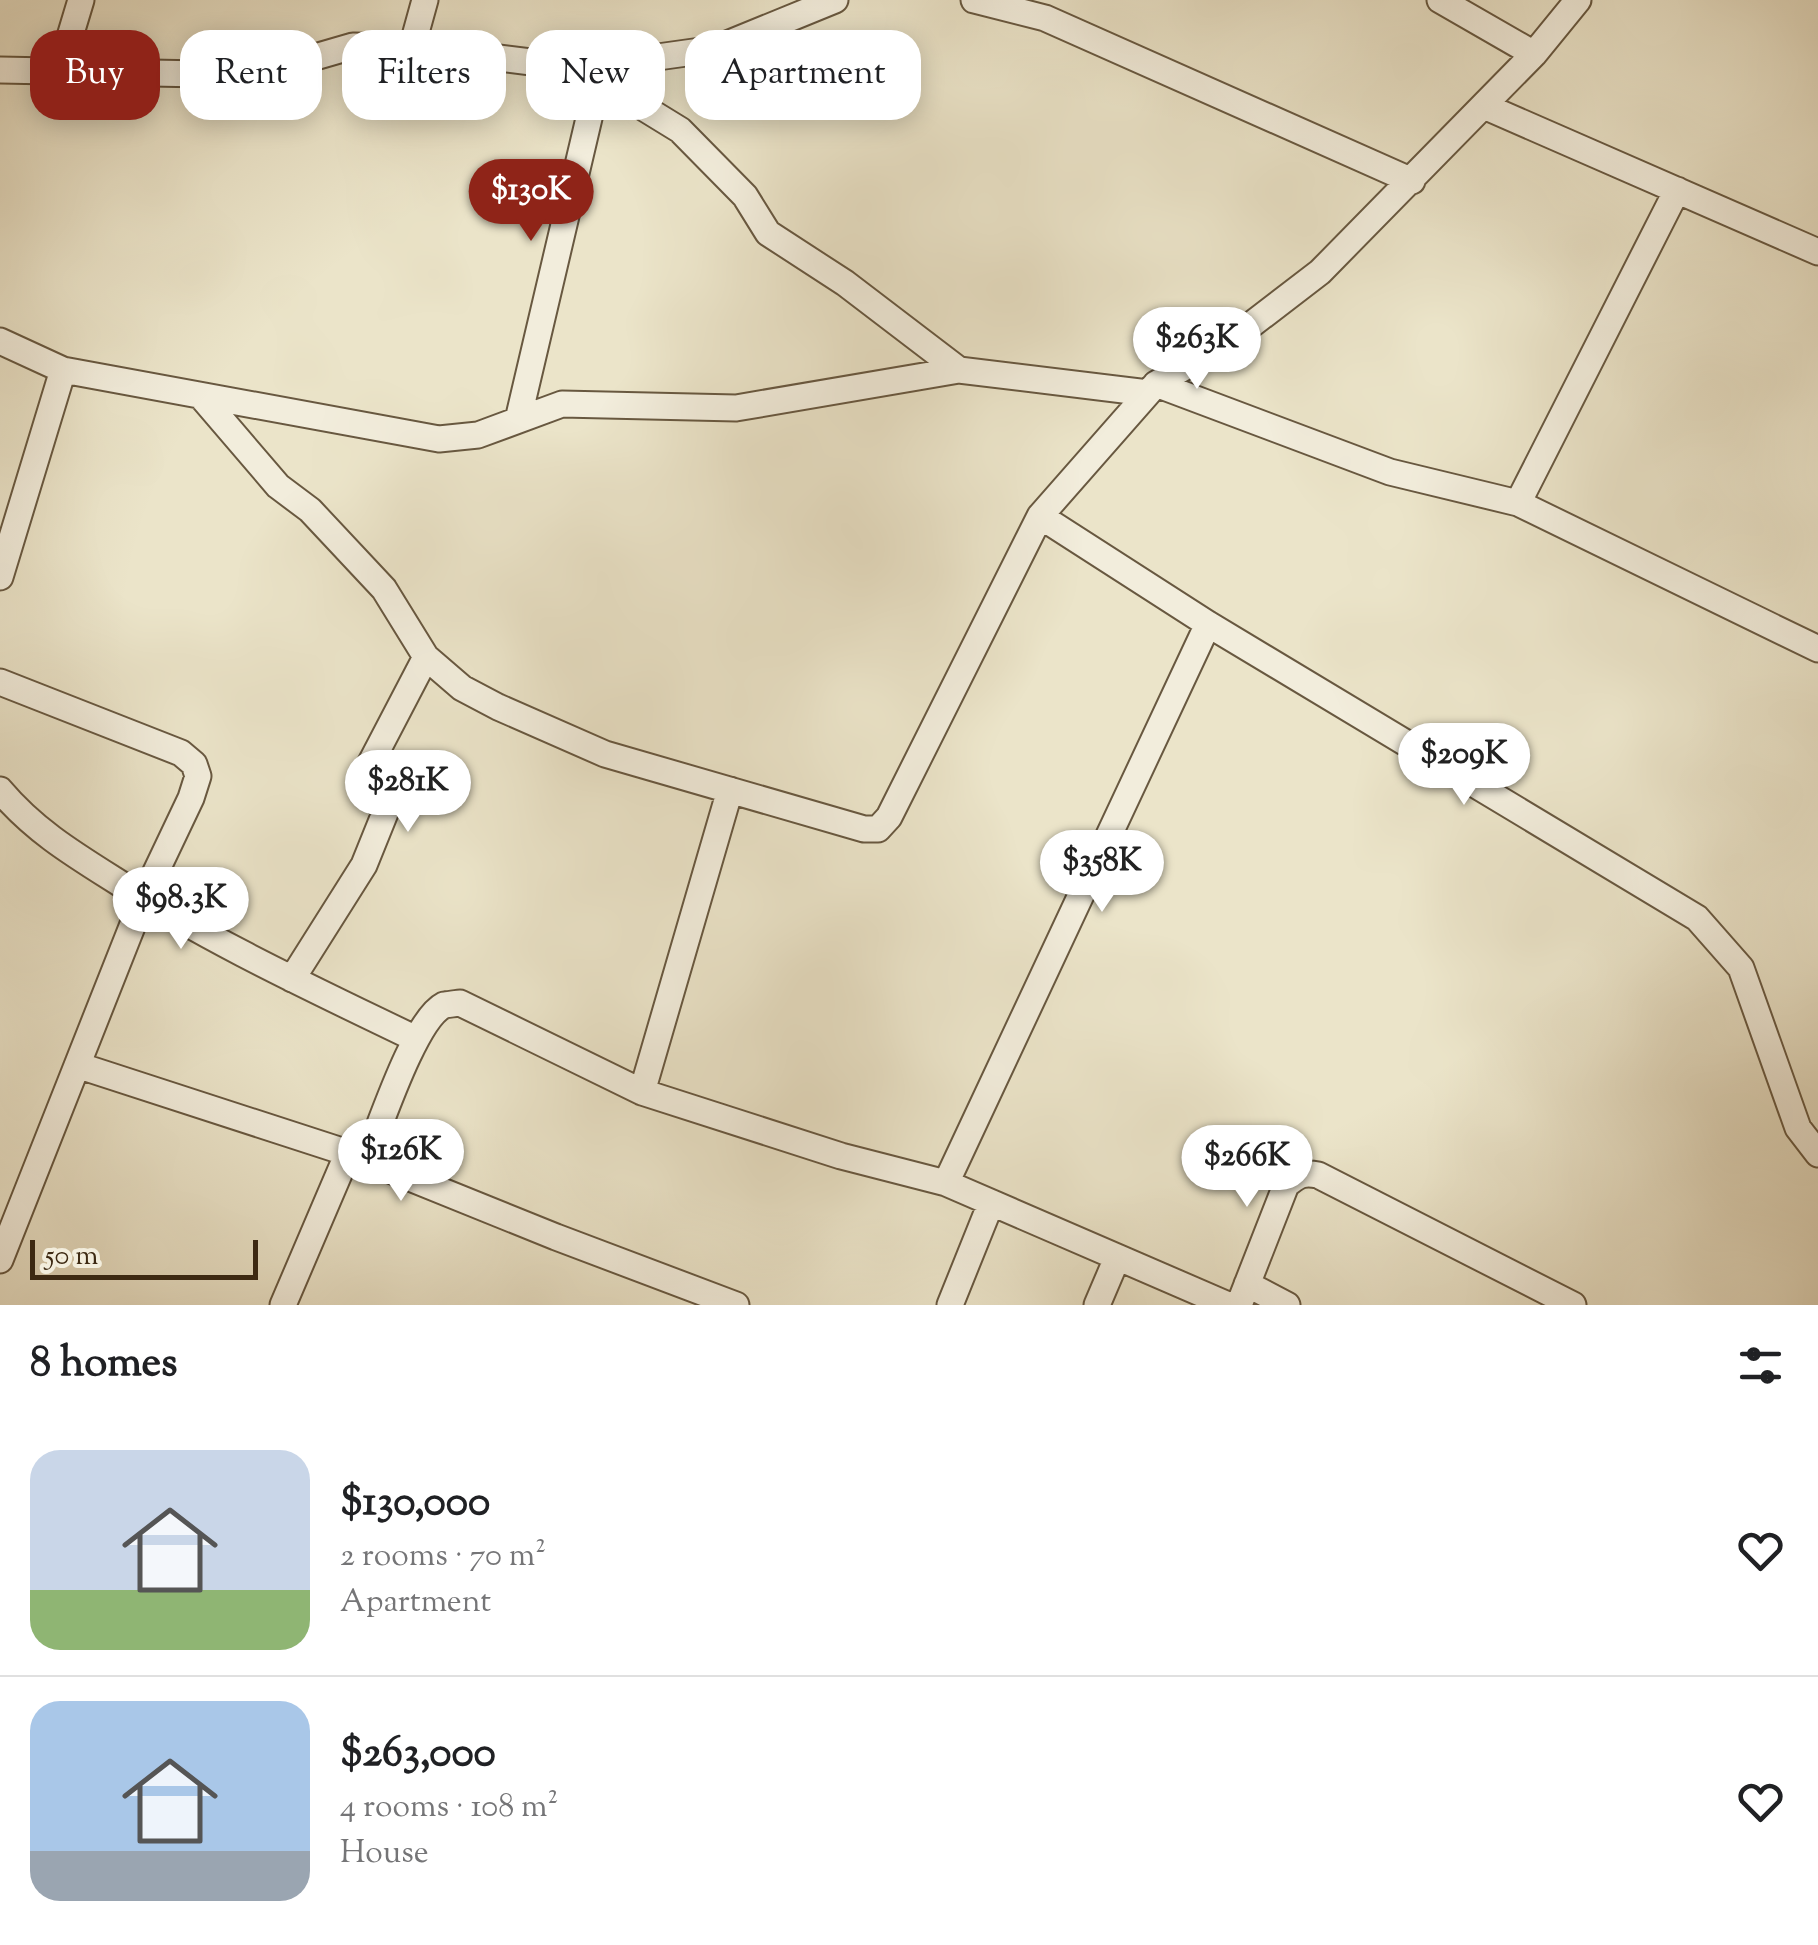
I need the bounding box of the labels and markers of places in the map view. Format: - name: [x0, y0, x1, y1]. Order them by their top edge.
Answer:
- pin: $130K: [461, 159, 601, 244]
- pin: $263K: [1127, 307, 1267, 392]
- pin: $209K: [1394, 723, 1534, 808]
- pin: $281K: [338, 750, 478, 835]
- pin: $358K: [1032, 830, 1172, 915]
- pin: $98.3K: [100, 867, 262, 952]
- pin: $126K: [331, 1119, 471, 1204]
- pin: $266K: [1177, 1125, 1317, 1210]

